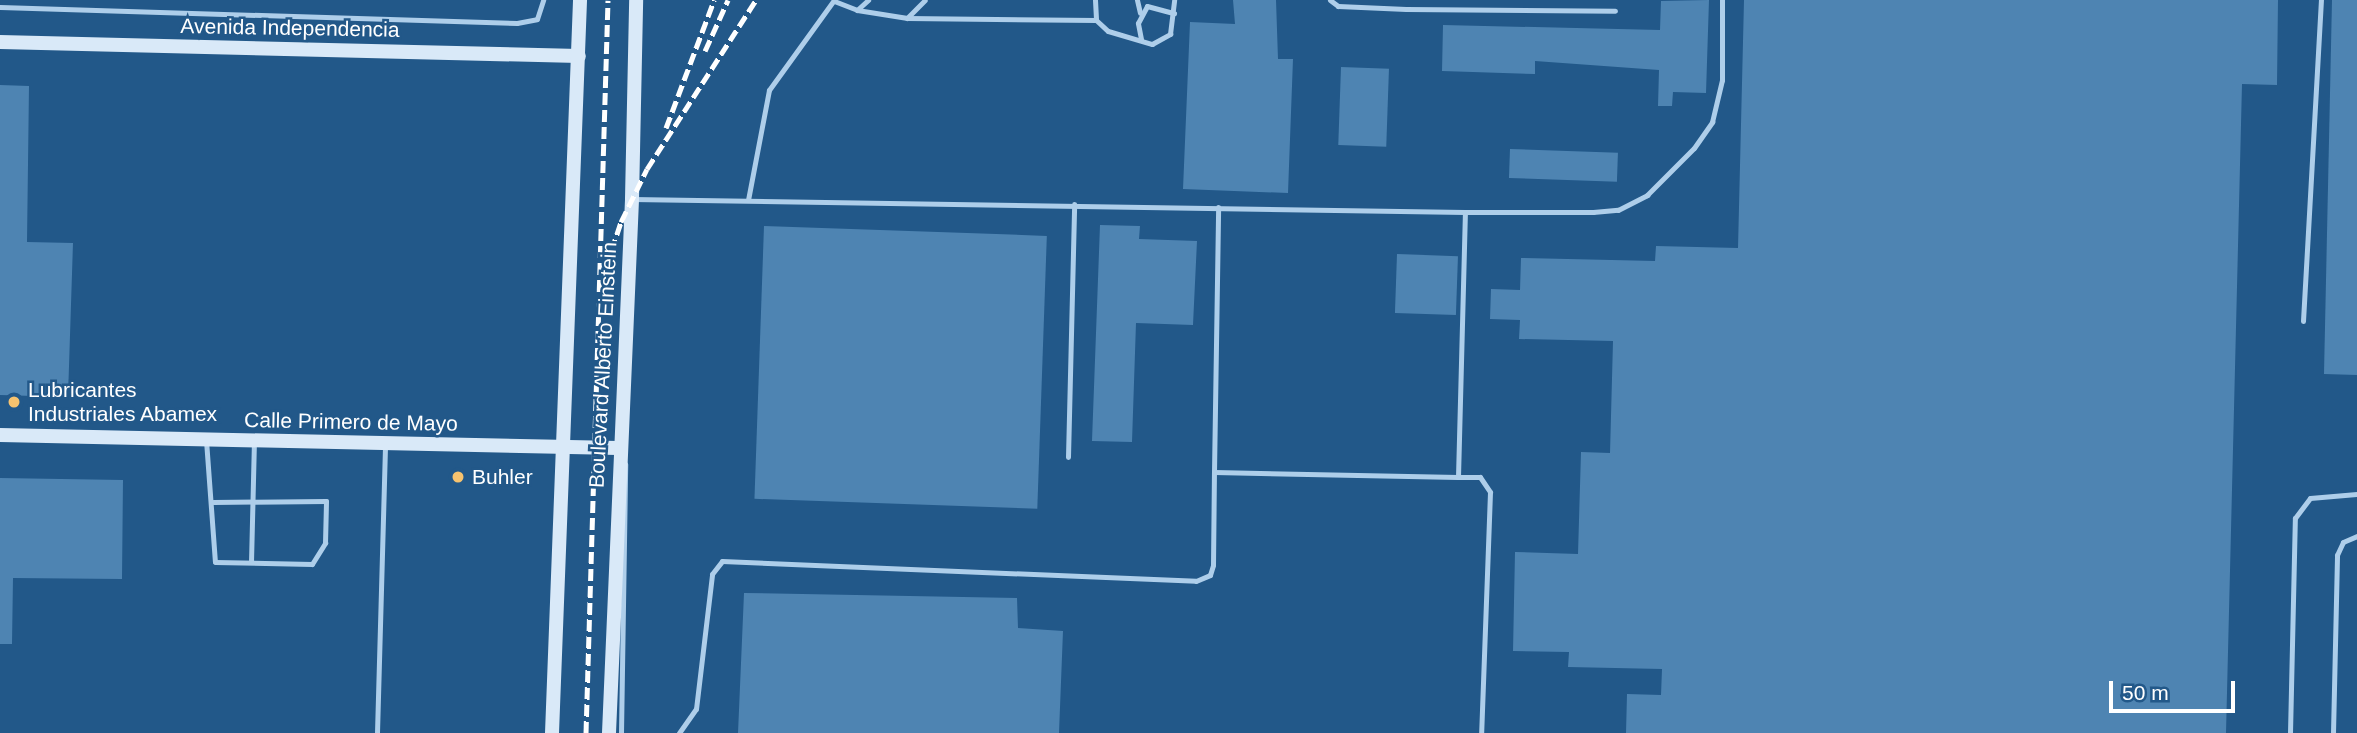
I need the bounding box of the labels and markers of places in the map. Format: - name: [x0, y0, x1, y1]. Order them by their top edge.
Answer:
- place label: Lubricantes Industriales Abamex: [28, 377, 218, 427]
- marker: Lubricantes Industriales Abamex: [6, 394, 22, 410]
- place label: Buhler: [472, 464, 533, 490]
- marker: Buhler: [450, 469, 466, 485]

